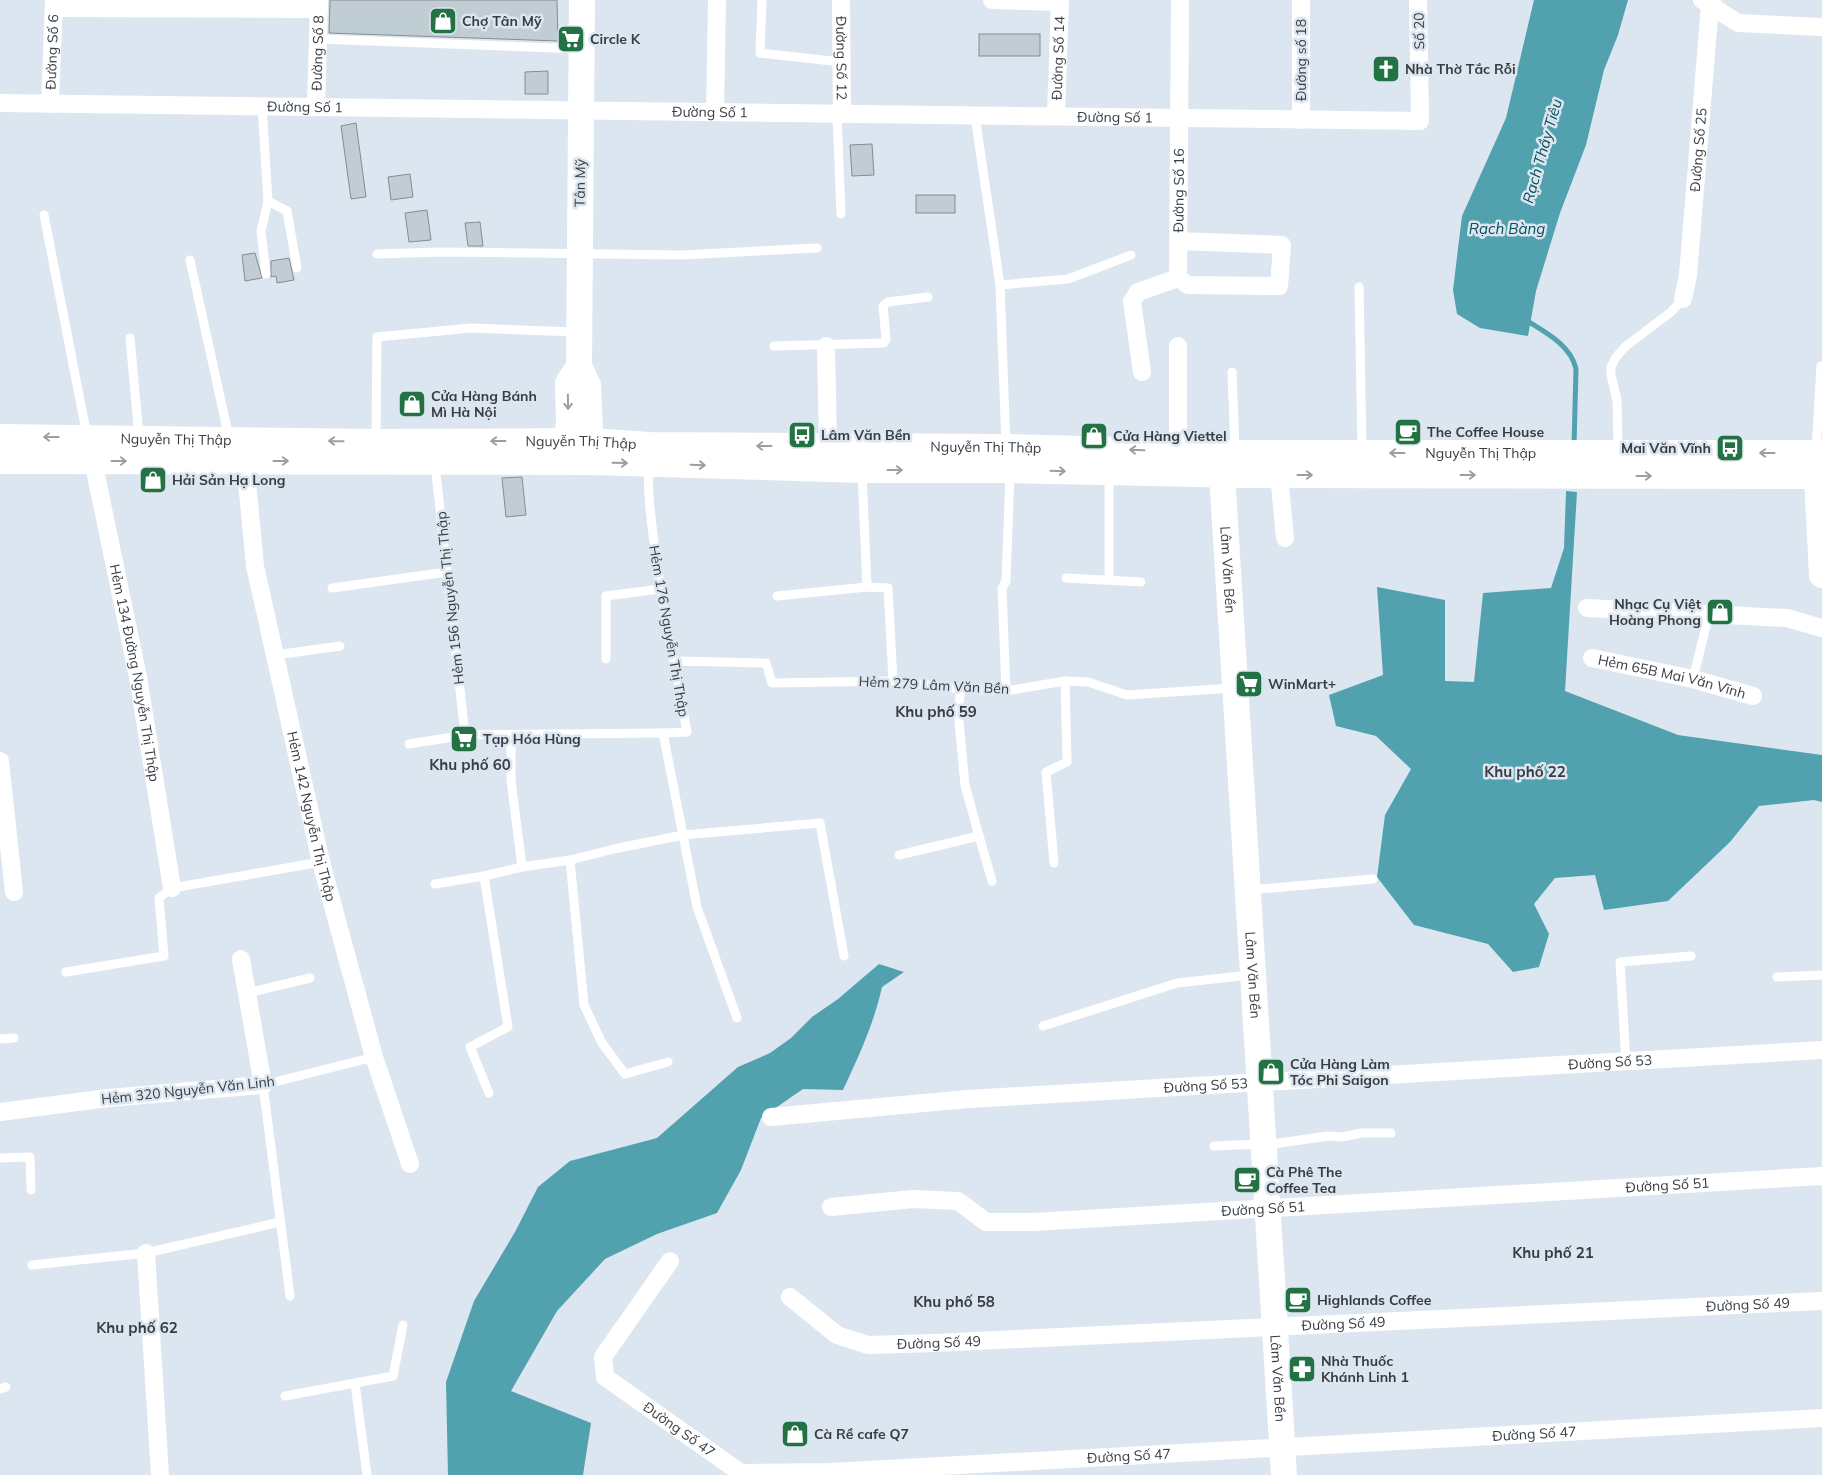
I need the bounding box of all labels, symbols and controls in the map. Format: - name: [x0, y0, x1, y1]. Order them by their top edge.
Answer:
- shop icon: Chợ Tân Mỹ: [428, 6, 458, 36]
- place label: Chợ Tân Mỹ: [462, 12, 542, 30]
- street label: Số 20: [1410, 12, 1428, 50]
- street label: Đường Số 6: [42, 14, 62, 90]
- street label: Đường Số 8: [307, 15, 328, 91]
- street label: Đường Số 14: [1048, 15, 1068, 100]
- street label: Đường Số 12: [832, 16, 851, 100]
- street label: Đường số 18: [1292, 19, 1310, 101]
- supermarket icon: Circle K: [556, 24, 586, 54]
- place label: Circle K: [590, 30, 641, 48]
- church icon: Nhà Thờ Tắc Rỗi: [1371, 54, 1401, 84]
- place label: Nhà Thờ Tắc Rỗi: [1405, 60, 1516, 78]
- water label: Rạch Thầy Tiêu: [1518, 96, 1566, 205]
- street label: Đường Số 1: [267, 97, 343, 116]
- street label: Đường Số 1: [672, 103, 748, 121]
- street label: Đường Số 25: [1686, 107, 1711, 193]
- street label: Đường Số 1: [1077, 108, 1153, 127]
- street label: Đường Số 16: [1169, 148, 1188, 233]
- street label: Tân Mỹ: [571, 158, 589, 207]
- water label: Rạch Bàng: [1469, 219, 1545, 238]
- place label: Cửa Hàng Bánh Mì Hà Nội: [431, 387, 537, 421]
- shop icon: Cửa Hàng Bánh Mì Hà Nội: [397, 389, 427, 419]
- one-way arrow: [563, 394, 573, 410]
- cafe icon: The Coffee House: [1393, 417, 1423, 447]
- bus stop icon: Lâm Văn Bền: [787, 420, 817, 450]
- shop icon: Cửa Hàng Viettel: [1079, 421, 1109, 451]
- place label: The Coffee House: [1427, 423, 1544, 441]
- place label: Lâm Văn Bền: [821, 426, 911, 444]
- place label: Cửa Hàng Viettel: [1113, 427, 1227, 445]
- street label: Nguyễn Thị Thập: [120, 430, 232, 449]
- one-way arrow: [43, 432, 60, 442]
- street label: Nguyễn Thị Thập: [525, 432, 637, 453]
- bus stop icon: Mai Văn Vĩnh: [1715, 433, 1745, 463]
- one-way arrow: [328, 436, 344, 446]
- one-way arrow: [491, 436, 507, 446]
- street label: Nguyễn Thị Thập: [930, 438, 1042, 457]
- place label: Mai Văn Vĩnh: [1621, 439, 1711, 457]
- one-way arrow: [756, 441, 772, 451]
- street label: Nguyễn Thị Thập: [1425, 444, 1536, 462]
- one-way arrow: [1129, 446, 1145, 455]
- one-way arrow: [1389, 448, 1405, 458]
- one-way arrow: [1760, 448, 1776, 458]
- one-way arrow: [110, 456, 126, 466]
- one-way arrow: [272, 456, 289, 466]
- one-way arrow: [612, 459, 628, 468]
- one-way arrow: [689, 460, 705, 470]
- shop icon: Hải Sản Hạ Long: [138, 465, 168, 495]
- one-way arrow: [886, 465, 903, 475]
- one-way arrow: [1049, 466, 1065, 476]
- one-way arrow: [1297, 470, 1313, 480]
- one-way arrow: [1460, 470, 1476, 480]
- place label: Hải Sản Hạ Long: [172, 471, 286, 489]
- one-way arrow: [1636, 471, 1652, 481]
- street label: Hẻm 156 Nguyễn Thị Thập: [432, 511, 468, 685]
- street label: Lâm Văn Bền: [1216, 526, 1240, 614]
- street label: Hẻm 176 Nguyễn Thị Thập: [645, 544, 693, 718]
- street label: Hẻm 134 Đường Nguyễn Thị Thập: [106, 562, 164, 783]
- place label: Nhạc Cụ Việt Hoàng Phong: [1609, 595, 1702, 629]
- shop icon: Nhạc Cụ Việt Hoàng Phong: [1705, 597, 1735, 627]
- street label: Hẻm 65B Mai Văn Vĩnh: [1596, 650, 1748, 703]
- supermarket icon: WinMart+: [1234, 669, 1264, 699]
- street label: Hẻm 279 Lâm Văn Bền: [858, 672, 1010, 698]
- place label: WinMart+: [1268, 675, 1336, 693]
- district label: Khu phố 59: [895, 702, 977, 721]
- supermarket icon: Tạp Hóa Hùng: [449, 724, 479, 754]
- street label: Hẻm 142 Nguyễn Thị Thập: [283, 729, 340, 903]
- place label: Tạp Hóa Hùng: [483, 730, 581, 748]
- district label: Khu phố 60: [429, 755, 511, 774]
- district label: Khu phố 22: [1484, 762, 1566, 781]
- street label: Lâm Văn Bền: [1241, 931, 1265, 1019]
- street label: Đường Số 53: [1568, 1051, 1653, 1074]
- place label: Cửa Hàng Làm Tóc Phi Saigon: [1290, 1055, 1390, 1089]
- shop icon: Cửa Hàng Làm Tóc Phi Saigon: [1256, 1057, 1286, 1087]
- street label: Hẻm 320 Nguyễn Văn Linh: [100, 1072, 276, 1108]
- street label: Đường Số 53: [1163, 1074, 1248, 1097]
- place label: Cà Phê The Coffee Tea: [1266, 1163, 1342, 1197]
- cafe icon: Cà Phê The Coffee Tea: [1232, 1165, 1262, 1195]
- street label: Đường Số 51: [1625, 1174, 1710, 1196]
- street label: Đường Số 51: [1221, 1197, 1306, 1220]
- district label: Khu phố 21: [1512, 1243, 1594, 1262]
- cafe icon: Highlands Coffee: [1283, 1285, 1313, 1315]
- place label: Highlands Coffee: [1317, 1291, 1432, 1309]
- district label: Khu phố 58: [913, 1292, 995, 1311]
- street label: Đường Số 49: [1706, 1294, 1790, 1315]
- street label: Đường Số 49: [1301, 1313, 1386, 1335]
- district label: Khu phố 62: [96, 1318, 178, 1337]
- street label: Đường Số 49: [897, 1332, 981, 1353]
- street label: Lâm Văn Bền: [1266, 1334, 1290, 1422]
- place label: Nhà Thuốc Khánh Linh 1: [1321, 1352, 1409, 1386]
- pharmacy icon: Nhà Thuốc Khánh Linh 1: [1287, 1354, 1317, 1384]
- street label: Đường Số 47: [640, 1398, 719, 1461]
- shop icon: Cà Rề cafe Q7: [780, 1419, 810, 1449]
- street label: Đường Số 47: [1492, 1422, 1577, 1445]
- place label: Cà Rề cafe Q7: [814, 1425, 909, 1443]
- street label: Đường Số 47: [1086, 1444, 1171, 1467]

